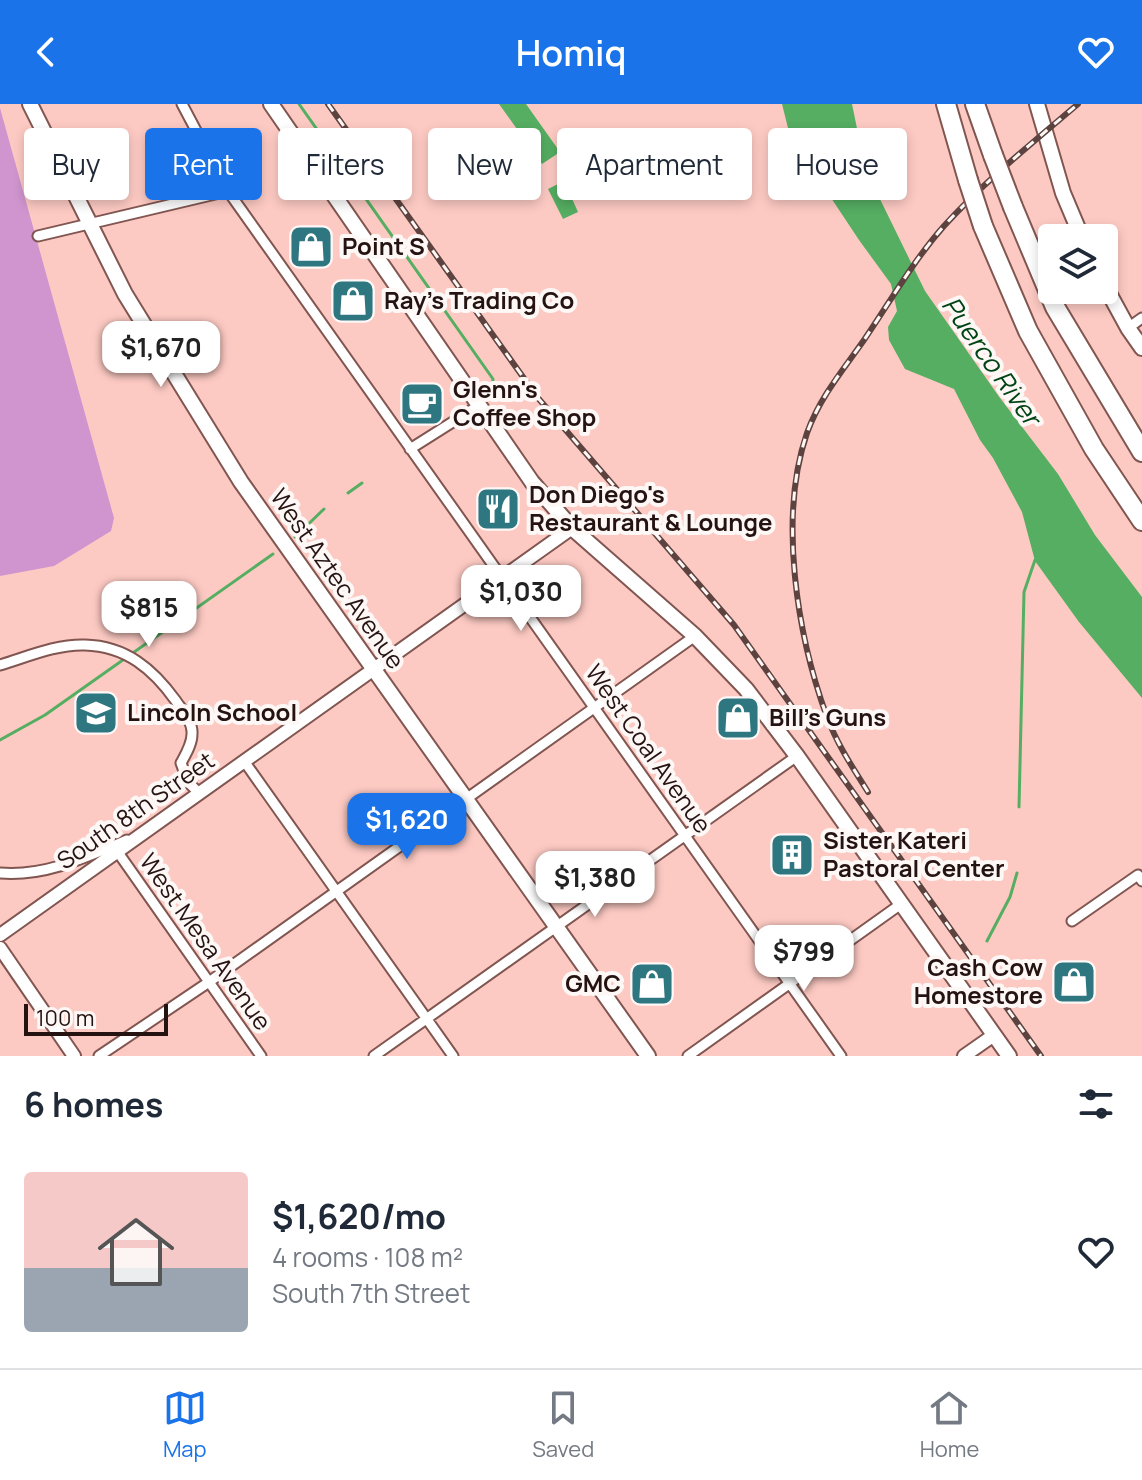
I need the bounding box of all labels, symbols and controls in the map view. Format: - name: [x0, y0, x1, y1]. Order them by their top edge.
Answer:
- text: Homiq: [516, 28, 626, 77]
- icon: back: [24, 30, 68, 74]
- icon: heart: [1074, 30, 1118, 74]
- chip: Buy: [24, 128, 129, 200]
- chip: Rent: [145, 128, 262, 200]
- chip: Filters: [278, 128, 412, 200]
- chip: New: [428, 128, 541, 200]
- chip: Apartment: [557, 128, 752, 200]
- chip: House: [768, 128, 907, 200]
- shop icon: Point S: [287, 223, 335, 271]
- map controls: [1038, 224, 1118, 304]
- button: layers: [1038, 224, 1118, 304]
- place label: Point S: [342, 229, 425, 262]
- shop icon: Ray's Trading Co: [329, 277, 377, 325]
- place label: Ray's Trading Co: [384, 283, 574, 316]
- water label: Puerco River: [934, 289, 1052, 435]
- pin: $1,670: [96, 321, 226, 389]
- text: $1,670: [120, 329, 202, 365]
- place label: Glenn's Coffee Shop: [453, 372, 596, 433]
- cafe icon: Glenn's Coffee Shop: [398, 380, 446, 428]
- place label: Don Diego's Restaurant & Lounge: [529, 477, 773, 538]
- street label: West Aztec Avenue: [264, 481, 413, 675]
- restaurant icon: Don Diego's Restaurant & Lounge: [474, 485, 522, 533]
- pin: $1,030: [456, 565, 586, 633]
- text: $1,030: [479, 573, 563, 609]
- pin: $815: [102, 581, 196, 649]
- text: $815: [120, 589, 178, 625]
- street label: West Coal Avenue: [579, 657, 720, 839]
- school or university icon: Lincoln School: [72, 689, 120, 737]
- shop icon: Bill's Guns: [714, 694, 762, 742]
- place label: Lincoln School: [127, 695, 297, 728]
- place label: Bill's Guns: [769, 700, 886, 733]
- street label: South 8th Street: [50, 743, 220, 876]
- pin: $1,620: [342, 793, 472, 861]
- text: $1,620: [365, 801, 449, 837]
- place label: Sister Kateri Pastoral Center: [823, 823, 1005, 884]
- building icon: Sister Kateri Pastoral Center: [768, 831, 816, 879]
- street label: West Mesa Avenue: [133, 846, 280, 1036]
- pin: $1,380: [530, 851, 660, 919]
- text: $1,380: [554, 859, 636, 895]
- pin: $799: [757, 925, 851, 993]
- text: $799: [773, 933, 835, 969]
- place label: Cash Cow Homestore: [914, 950, 1043, 1011]
- shop icon: Cash Cow Homestore: [1050, 958, 1098, 1006]
- shop icon: GMC: [628, 960, 676, 1008]
- place label: GMC: [565, 966, 621, 999]
- scale bar: [24, 1000, 168, 1036]
- text: 100 m: [36, 1003, 94, 1033]
- text: 6 homes: [24, 1081, 163, 1127]
- icon: filters: [1074, 1082, 1118, 1126]
- text: $1,620/mo: [272, 1193, 446, 1239]
- icon: home: [88, 1204, 184, 1300]
- icon: heart: [1074, 1230, 1118, 1274]
- text: 4 rooms · 108 m²: [272, 1239, 463, 1275]
- text: South 7th Street: [272, 1275, 470, 1311]
- tab: Map: [163, 1386, 207, 1464]
- tab: Saved: [532, 1386, 594, 1464]
- tab: Home: [920, 1386, 979, 1464]

